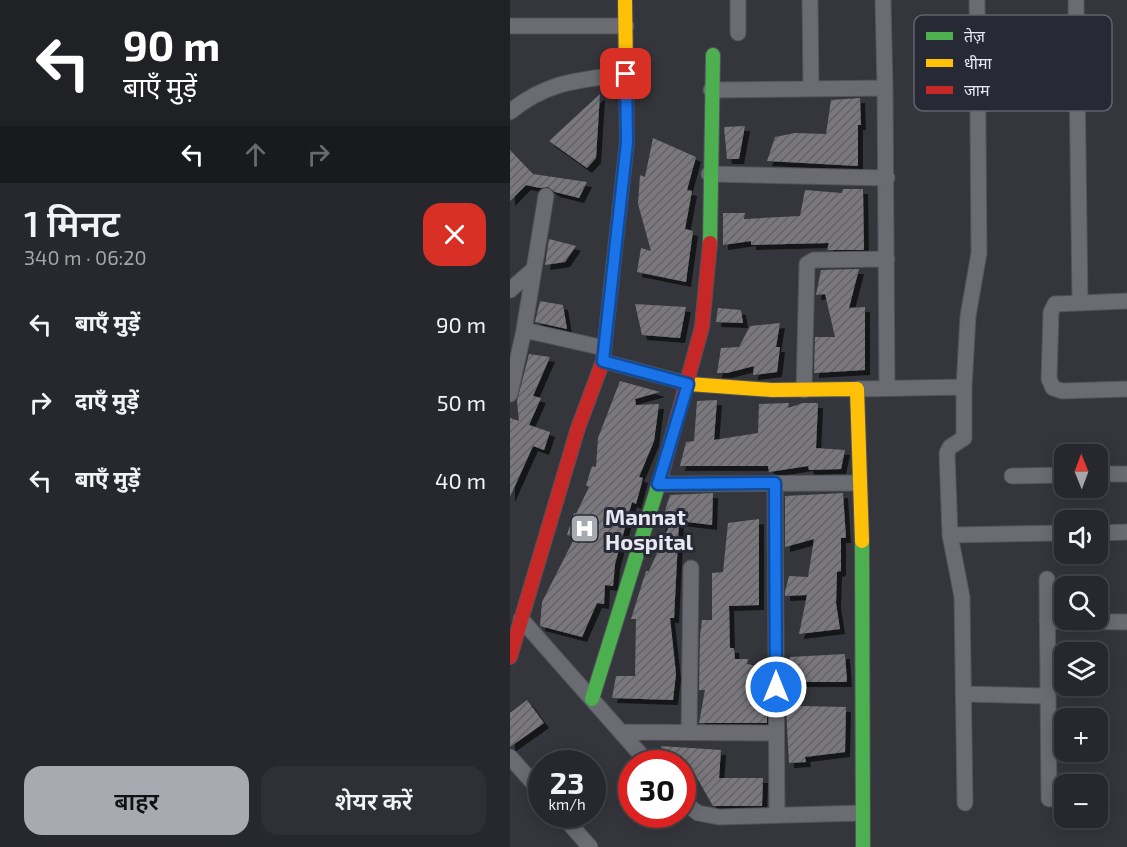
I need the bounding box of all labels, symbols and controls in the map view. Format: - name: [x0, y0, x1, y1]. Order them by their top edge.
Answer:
- legend: [914, 15, 1112, 111]
- text: 90 m: [123, 19, 220, 69]
- icon: left: [24, 24, 102, 102]
- text: तेज़: [964, 26, 986, 45]
- pin: [600, 48, 651, 99]
- text: धीमा: [964, 53, 993, 72]
- icon: arrive: [609, 57, 642, 90]
- text: बाएँ मुड़ें: [123, 70, 197, 102]
- text: जाम: [964, 80, 990, 99]
- icon: left: [176, 138, 209, 171]
- icon: ahead: [239, 138, 272, 171]
- icon: right: [302, 138, 335, 171]
- text: 1 मिनट: [24, 201, 120, 244]
- button: close: [423, 203, 486, 266]
- text: 340 m · 06:20: [24, 245, 147, 269]
- icon: left: [24, 308, 57, 341]
- text: बाएँ मुड़ें: [75, 309, 140, 335]
- text: 90 m: [436, 311, 486, 337]
- icon: right: [24, 386, 57, 419]
- text: दाएँ मुड़ें: [75, 387, 139, 413]
- text: 50 m: [437, 389, 486, 415]
- north arrow: [1054, 444, 1108, 498]
- map controls: [1054, 444, 1108, 828]
- icon: left: [24, 464, 57, 497]
- text: बाएँ मुड़ें: [75, 465, 140, 491]
- text: 40 m: [435, 467, 486, 493]
- place label: Mannat Hospital: [605, 503, 694, 554]
- button: sound: [1054, 510, 1108, 564]
- hospital icon: Mannat Hospital: [568, 513, 600, 545]
- button: search: [1054, 576, 1108, 630]
- button: layers: [1054, 642, 1108, 696]
- position arrow: [744, 655, 808, 719]
- button: +: [1054, 708, 1108, 762]
- speed limit sign: 30: [618, 750, 696, 828]
- text: 23: [550, 764, 584, 800]
- button: बाहर: [24, 766, 249, 835]
- button: शेयर करें: [261, 766, 486, 835]
- button: −: [1054, 774, 1108, 828]
- text: km/h: [548, 795, 586, 813]

